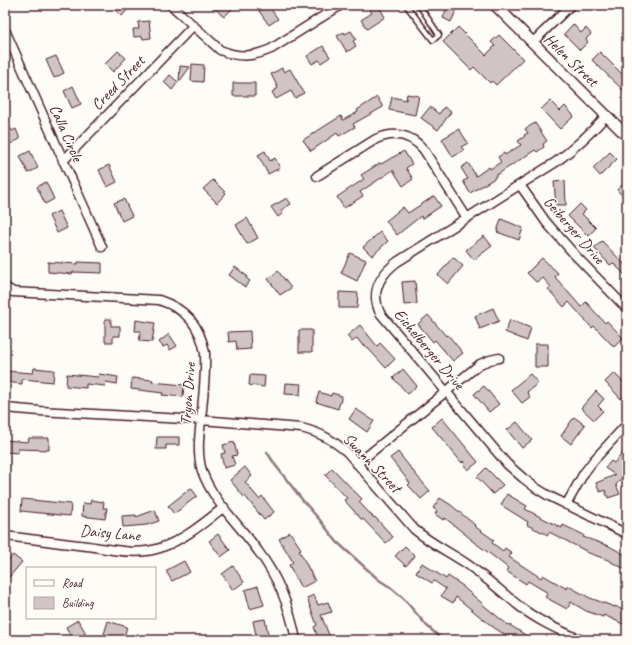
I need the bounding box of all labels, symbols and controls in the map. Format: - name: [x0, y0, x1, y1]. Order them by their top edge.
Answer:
- street label: Helen Street: [540, 29, 604, 92]
- street label: Creed Street: [87, 50, 150, 115]
- street label: Calla Circle: [45, 101, 88, 166]
- street label: Geiberger Drive: [539, 192, 610, 269]
- street label: Eichelberger Drive: [389, 305, 470, 395]
- street label: Tryon Drive: [176, 360, 200, 426]
- street label: Swann Street: [339, 429, 407, 499]
- street label: Daisy Lane: [79, 520, 142, 546]
- legend: [26, 567, 156, 619]
- text: Road: [62, 575, 84, 591]
- text: Building: [62, 595, 94, 611]

